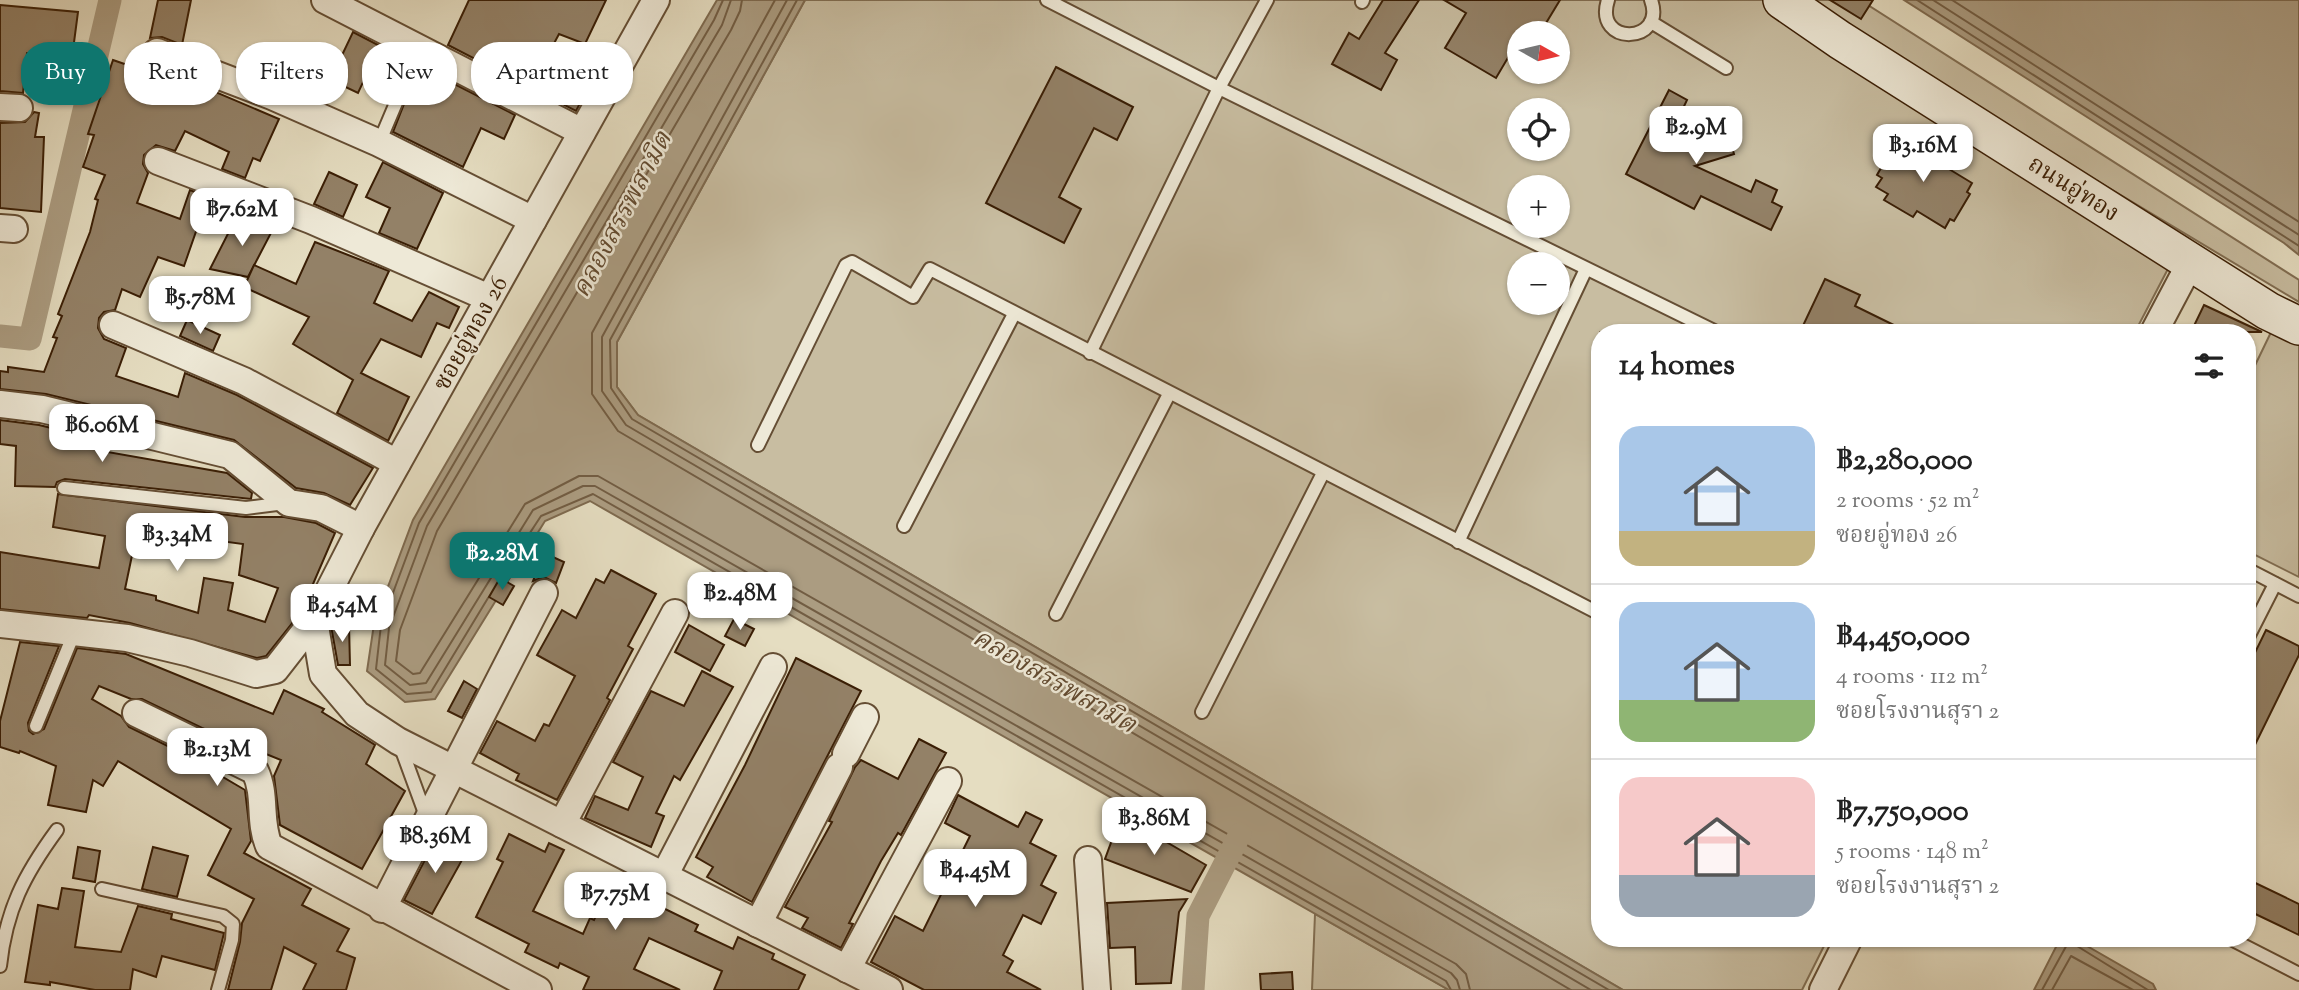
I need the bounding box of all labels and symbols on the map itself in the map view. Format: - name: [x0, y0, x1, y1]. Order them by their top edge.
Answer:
- north arrow: [1507, 21, 1570, 84]
- pin: ฿2.9M: [1647, 106, 1745, 166]
- pin: ฿3.16M: [1866, 124, 1980, 184]
- water label: คลองสรรพสามิต: [564, 125, 683, 305]
- street label: ถนนอู่ทอง: [2021, 148, 2125, 231]
- pin: ฿7.62M: [185, 188, 299, 248]
- street label: ซอยอู่ทอง 26: [426, 270, 517, 398]
- pin: ฿5.78M: [143, 276, 257, 336]
- pin: ฿6.06M: [45, 405, 159, 464]
- pin: ฿3.34M: [120, 514, 234, 573]
- pin: ฿2.28M: [445, 532, 559, 592]
- pin: ฿2.48M: [683, 572, 797, 632]
- pin: ฿4.54M: [285, 584, 399, 644]
- water label: คลองสรรพสามิต: [965, 620, 1143, 744]
- pin: ฿2.13M: [160, 728, 274, 788]
- pin: ฿3.86M: [1097, 798, 1211, 857]
- pin: ฿8.36M: [378, 816, 492, 875]
- pin: ฿4.45M: [918, 850, 1032, 909]
- pin: ฿7.75M: [558, 872, 672, 932]

